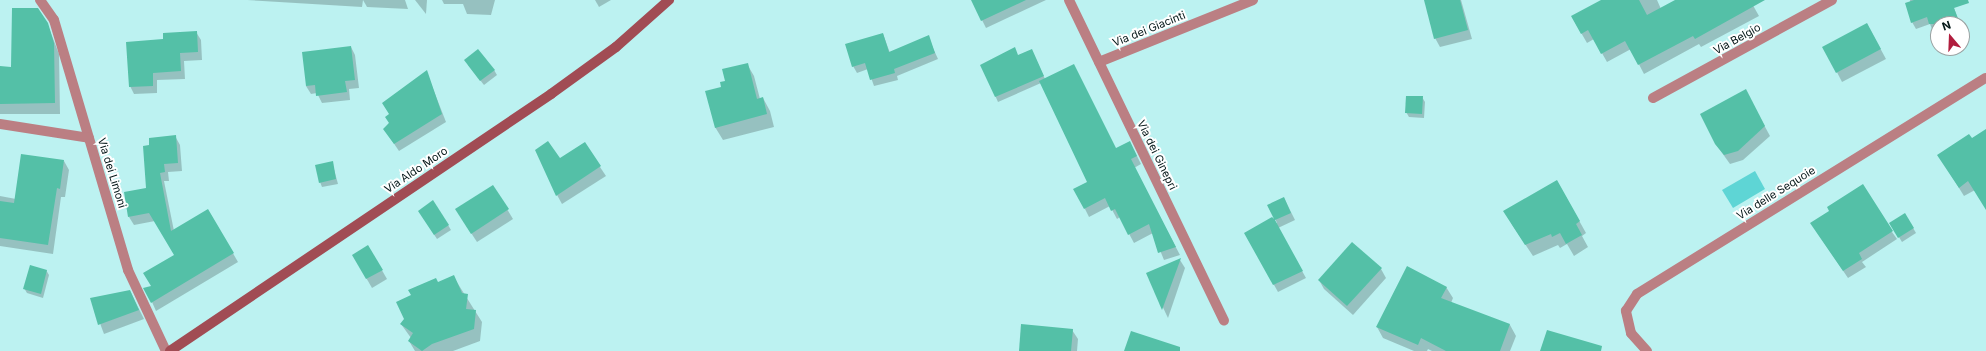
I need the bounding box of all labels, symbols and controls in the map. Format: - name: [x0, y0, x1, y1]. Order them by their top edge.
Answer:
- street label: Via dei Giacinti: [1111, 8, 1187, 50]
- north arrow: [1930, 16, 1970, 56]
- text: N: [1940, 18, 1953, 34]
- street label: Via Belgio: [1711, 21, 1763, 57]
- street label: Via dei Ginepri: [1134, 118, 1180, 192]
- street label: Via dei Limoni: [95, 136, 129, 210]
- street label: Via Aldo Moro: [382, 144, 450, 196]
- street label: Via delle Sequoie: [1734, 164, 1818, 222]

